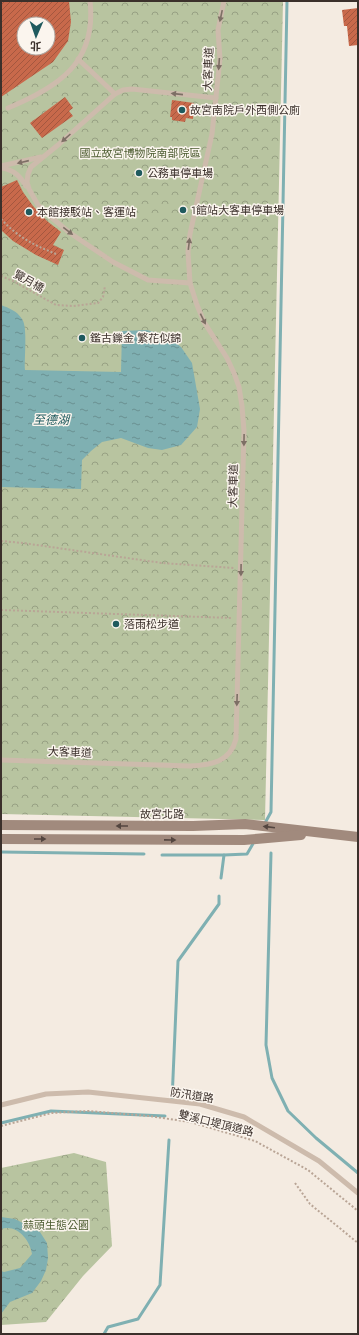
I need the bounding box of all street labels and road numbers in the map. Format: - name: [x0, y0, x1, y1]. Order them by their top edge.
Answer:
- street label: 大客車道: [199, 47, 217, 91]
- street label: 覽月橋: [11, 266, 47, 296]
- street label: 大客車道: [225, 464, 241, 508]
- street label: 大客車道: [48, 743, 92, 761]
- street label: 故宮北路: [140, 806, 184, 822]
- street label: 防汛道路: [169, 1084, 215, 1106]
- street label: 雙溪口堤頂道路: [177, 1106, 255, 1140]

